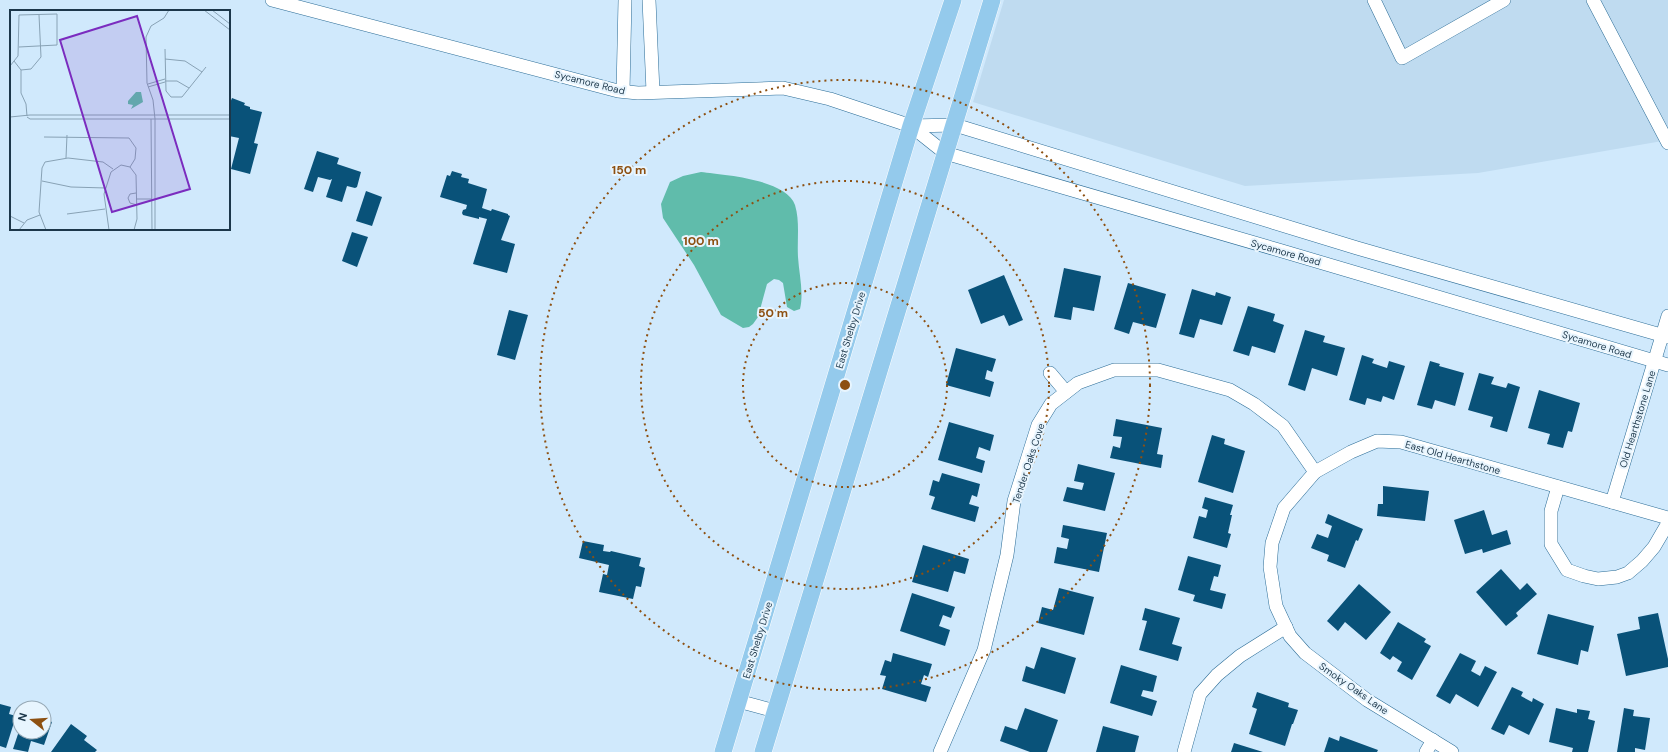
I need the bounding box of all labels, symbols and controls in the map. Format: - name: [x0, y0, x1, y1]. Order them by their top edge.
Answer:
- inset map: [10, 10, 230, 230]
- street label: Sycamore Road: [553, 67, 626, 98]
- text: 150 m: [612, 162, 646, 178]
- text: 100 m: [683, 233, 719, 249]
- street label: Sycamore Road: [1249, 236, 1322, 269]
- street label: East Shelby Drive: [833, 290, 868, 370]
- text: 50 m: [758, 305, 788, 321]
- street label: Sycamore Road: [1561, 328, 1633, 361]
- street label: Old Hearthstone Lane: [1617, 369, 1659, 469]
- centre of rings: [838, 378, 852, 392]
- street label: Tender Oaks Cove: [1009, 421, 1048, 505]
- street label: East Old Hearthstone: [1404, 438, 1502, 477]
- street label: East Shelby Drive: [740, 600, 775, 680]
- street label: Smoky Oaks Lane: [1317, 660, 1391, 717]
- north arrow: [12, 700, 52, 740]
- text: N: [15, 711, 30, 723]

